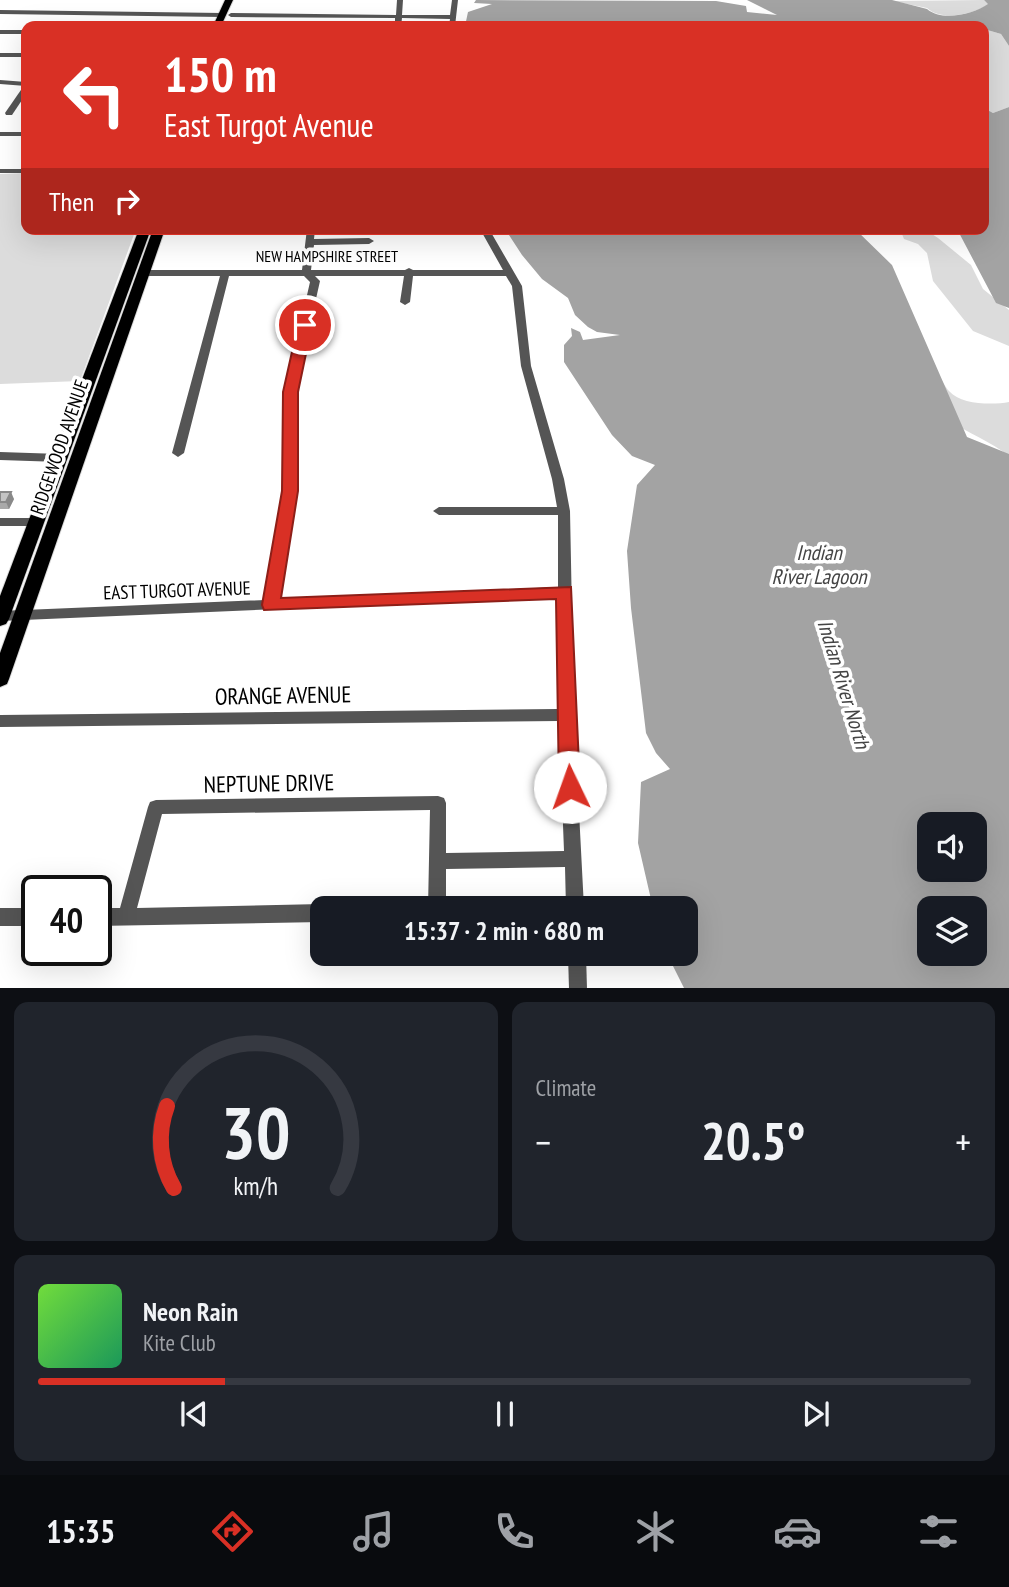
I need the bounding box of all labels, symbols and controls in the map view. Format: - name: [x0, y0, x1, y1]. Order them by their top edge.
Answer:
- text: 150 m: [164, 42, 277, 106]
- icon: left: [49, 49, 140, 140]
- text: East Turgot Avenue: [164, 104, 374, 146]
- icon: right: [108, 182, 146, 220]
- text: Then: [49, 185, 94, 218]
- street label: NEW HAMPSHIRE STREET: [256, 246, 398, 266]
- pin: [275, 295, 335, 355]
- icon: arrive: [286, 306, 324, 344]
- street label: RIDGEWOOD AVENUE: [25, 376, 93, 518]
- water label: Indian River Lagoon: [772, 539, 868, 590]
- street label: EAST TURGOT AVENUE: [103, 575, 251, 605]
- water label: Indian River North: [812, 616, 877, 753]
- street label: ORANGE AVENUE: [214, 679, 352, 711]
- position arrow: [533, 750, 607, 824]
- street label: NEPTUNE DRIVE: [203, 767, 335, 799]
- map controls: [917, 812, 987, 966]
- button: sound: [917, 812, 987, 882]
- speed limit sign: 40: [21, 875, 112, 966]
- button: layers: [917, 896, 987, 966]
- text: 15:37 · 2 min · 680 m: [404, 914, 604, 947]
- text: Climate: [536, 1073, 596, 1102]
- text: 30: [221, 1084, 291, 1178]
- text: 20.5°: [701, 1107, 806, 1174]
- text: −: [536, 1117, 551, 1166]
- text: +: [955, 1117, 971, 1166]
- text: km/h: [234, 1169, 278, 1201]
- text: Neon Rain: [143, 1295, 238, 1328]
- text: Kite Club: [143, 1328, 216, 1357]
- icon: previous: [175, 1395, 213, 1433]
- icon: pause: [486, 1395, 524, 1433]
- icon: next: [797, 1395, 835, 1433]
- icon: directions: [208, 1507, 257, 1556]
- icon: music: [349, 1507, 398, 1556]
- icon: phone: [490, 1507, 539, 1556]
- icon: climate: [631, 1507, 680, 1556]
- icon: car: [773, 1507, 822, 1556]
- icon: filters: [914, 1507, 963, 1556]
- text: 15:35: [46, 1510, 115, 1552]

